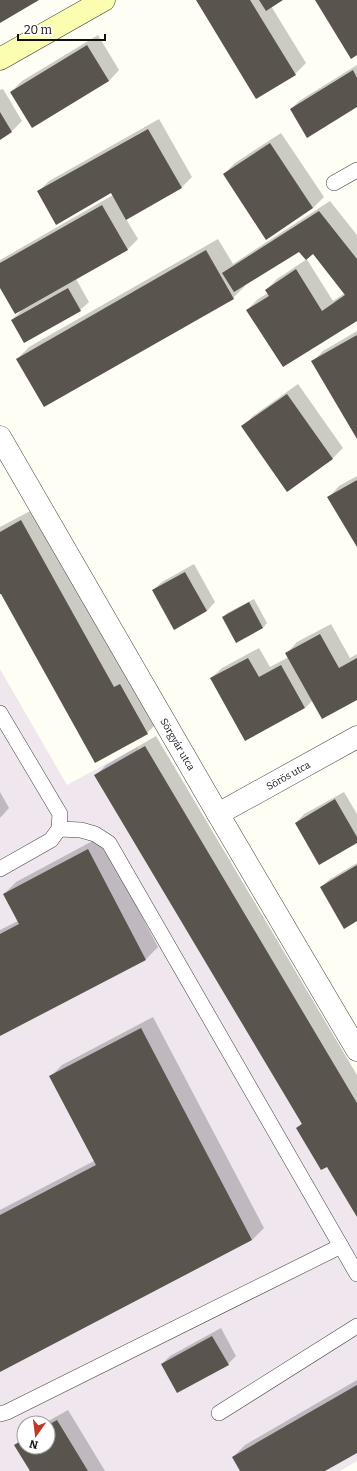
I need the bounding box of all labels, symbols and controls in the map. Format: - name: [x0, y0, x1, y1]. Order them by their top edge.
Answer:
- scale bar: [18, 16, 105, 42]
- text: 20 m: [24, 23, 53, 37]
- street label: Sörgyár utca: [157, 716, 197, 773]
- street label: Sörös utca: [264, 759, 313, 793]
- north arrow: [16, 1415, 56, 1455]
- text: N: [28, 1437, 39, 1452]

